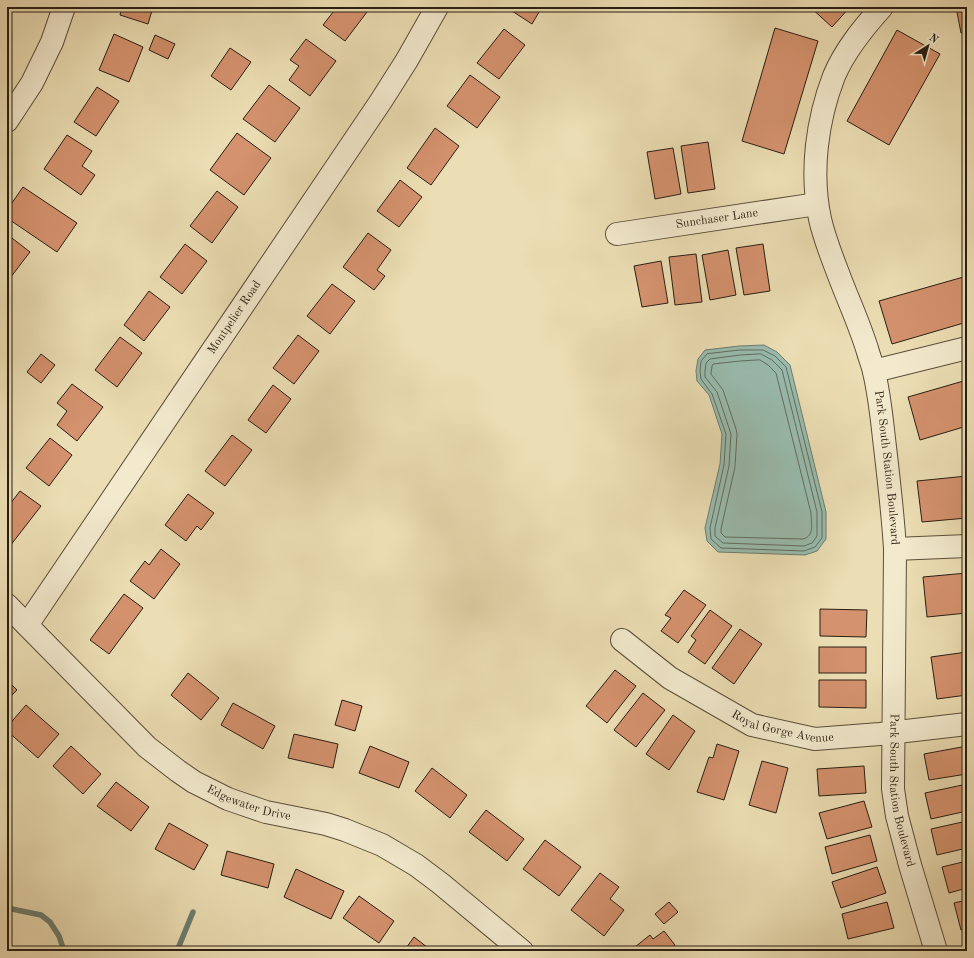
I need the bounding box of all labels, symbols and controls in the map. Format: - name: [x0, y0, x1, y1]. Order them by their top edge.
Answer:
- north arrow: [908, 26, 948, 66]
- text: N: [926, 32, 940, 46]
- street label: Sunchaser Lane: [675, 207, 759, 231]
- street label: Montpelier Road: [206, 279, 264, 356]
- street label: Park South Station Boulevard: [872, 390, 901, 545]
- street label: Royal Gorge Avenue: [729, 708, 835, 745]
- street label: Park South Station Boulevard: [887, 713, 916, 868]
- street label: Edgewater Drive: [205, 783, 292, 823]

